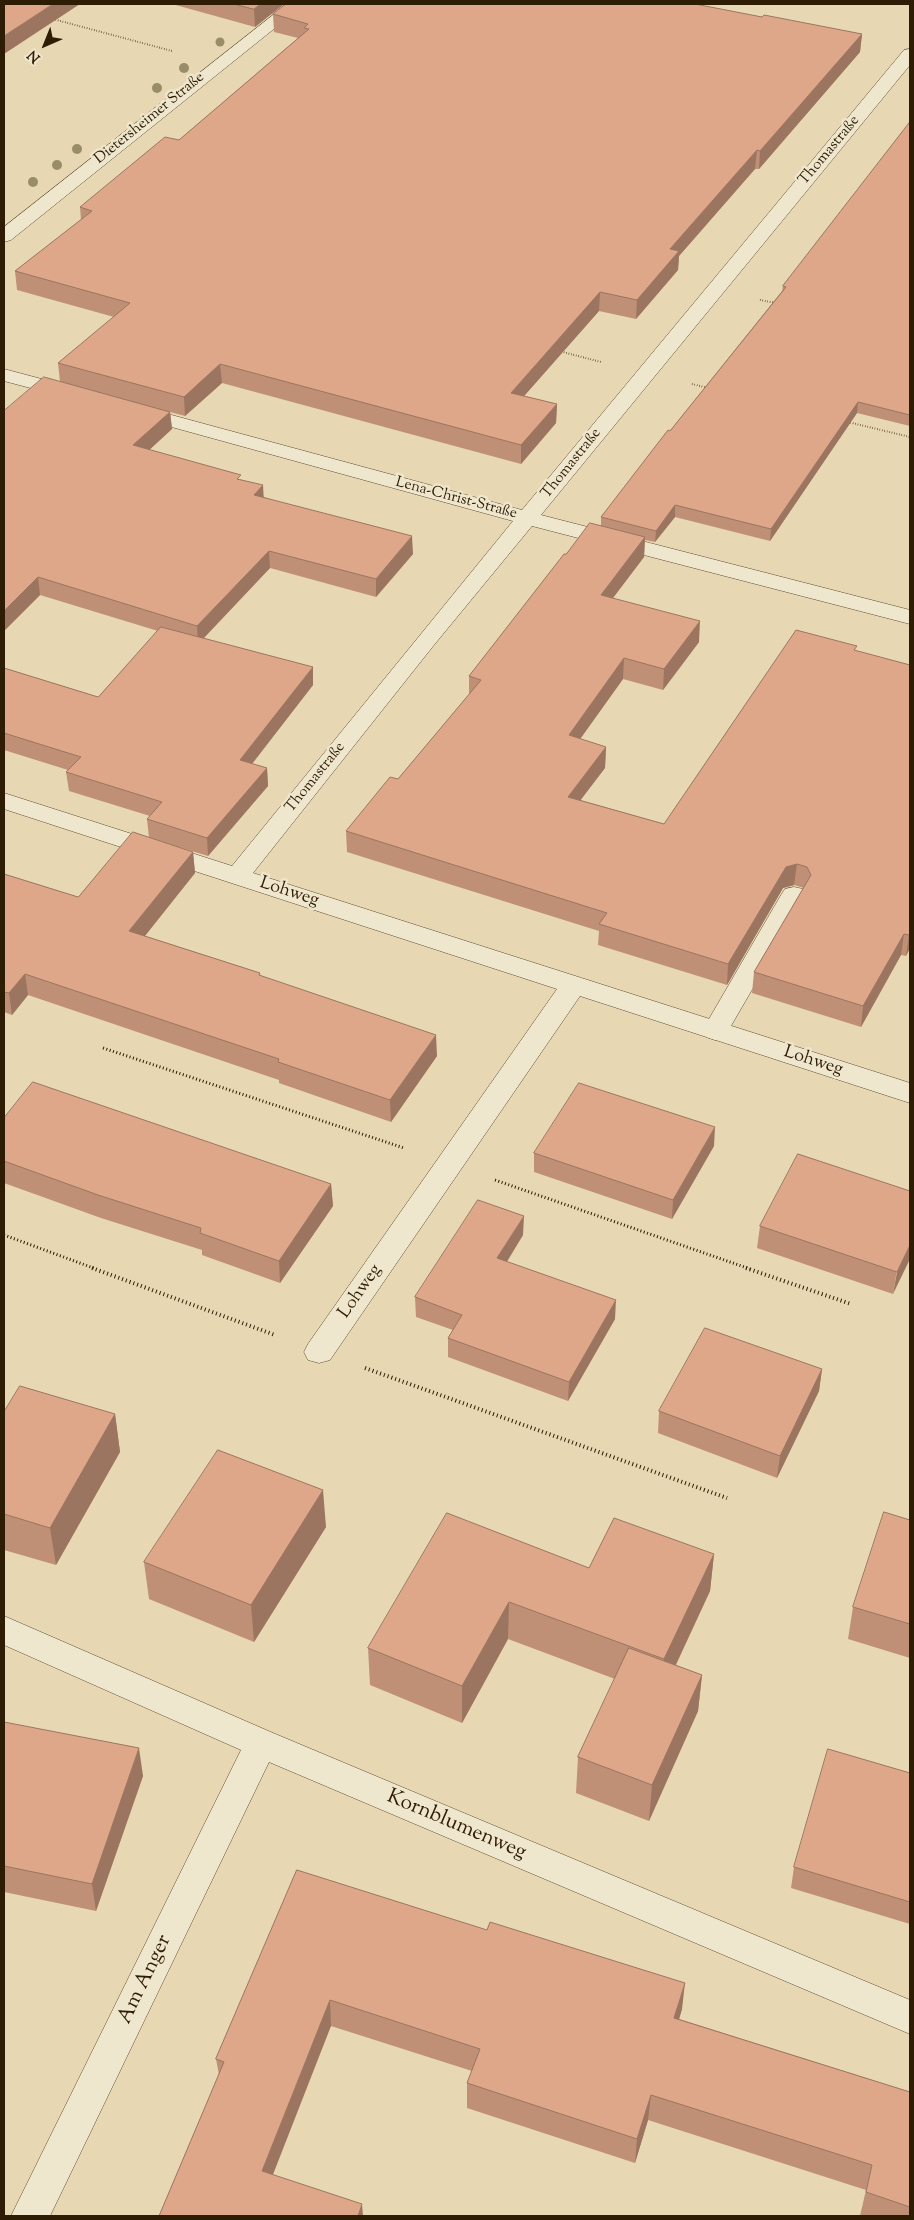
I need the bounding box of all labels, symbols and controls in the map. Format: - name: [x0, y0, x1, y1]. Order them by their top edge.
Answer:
- north arrow: [20, 20, 70, 70]
- text: N: [24, 45, 46, 67]
- street label: Dietersheimer Straße: [91, 69, 209, 169]
- street label: Thomastraße: [796, 113, 864, 189]
- street label: Thomastraße: [538, 425, 606, 503]
- street label: Lena-Christ-Straße: [393, 474, 519, 524]
- street label: Thomastraße: [282, 739, 350, 817]
- street label: Lohweg: [257, 873, 321, 913]
- street label: Lohweg: [781, 1042, 845, 1082]
- street label: Lohweg: [335, 1261, 387, 1323]
- street label: Kornblumenweg: [383, 1785, 529, 1867]
- street label: Am Anger: [114, 1931, 178, 2029]

